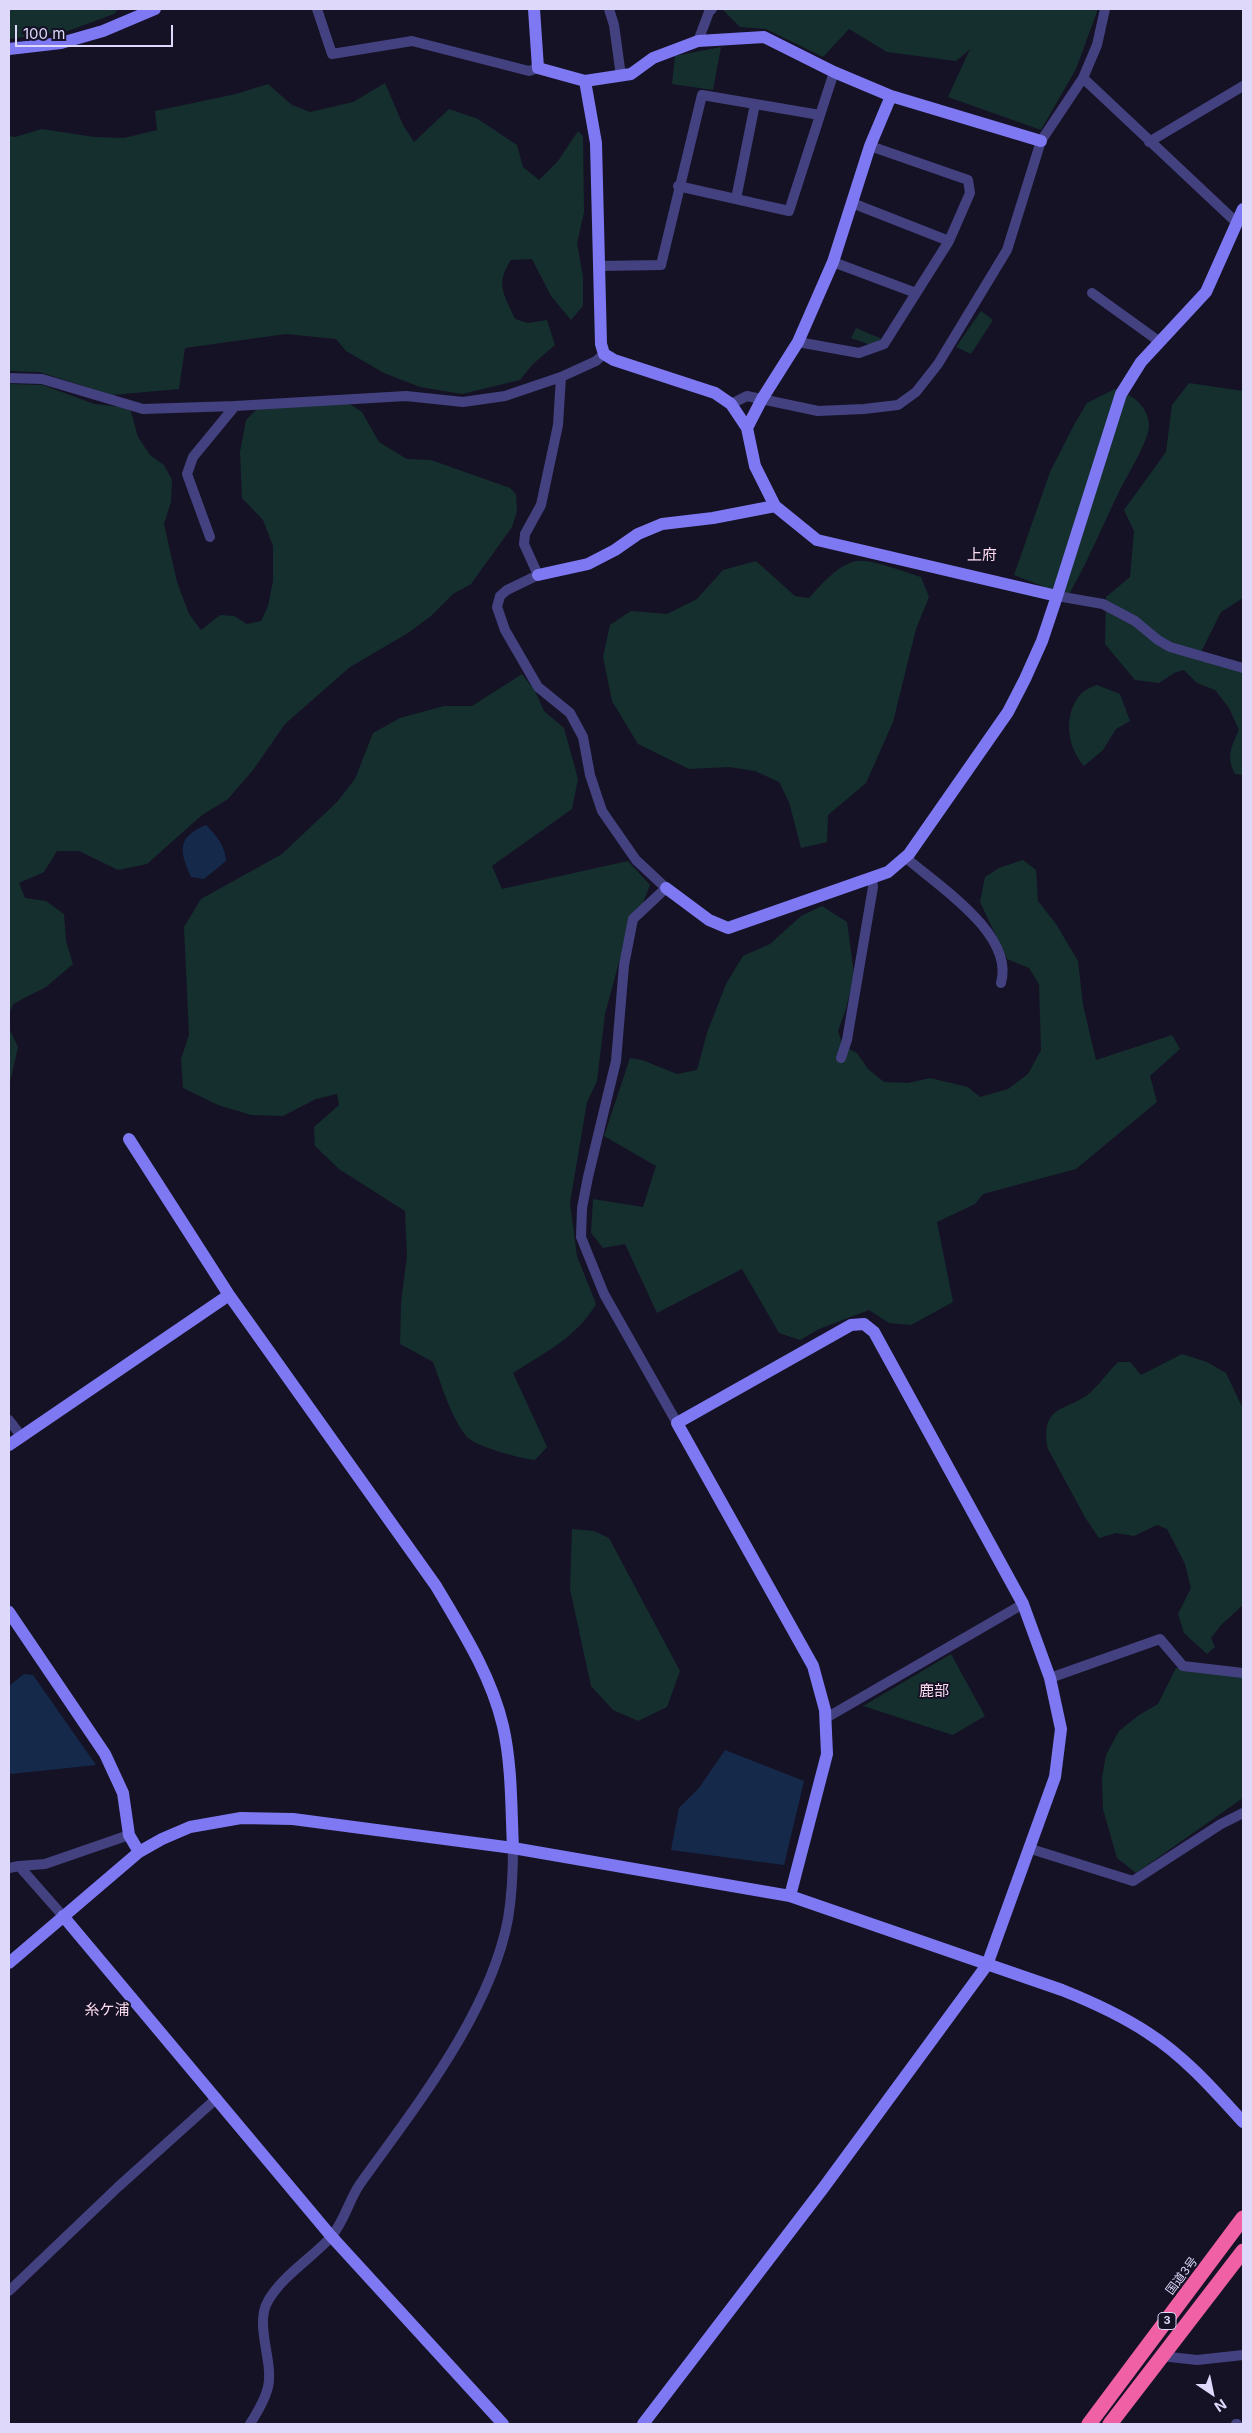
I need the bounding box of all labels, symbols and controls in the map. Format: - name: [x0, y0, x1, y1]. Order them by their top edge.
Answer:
- scale bar: [18, 15, 175, 47]
- text: 100 m: [23, 24, 65, 43]
- district label: 上府: [967, 546, 997, 564]
- district label: 鹿部: [919, 1682, 949, 1700]
- district label: 糸ケ浦: [85, 2001, 129, 2019]
- street label: 国道3号: [1163, 2254, 1201, 2298]
- road number: 3: [1158, 2312, 1176, 2330]
- north arrow: [1187, 2368, 1237, 2418]
- text: N: [1211, 2396, 1230, 2416]

